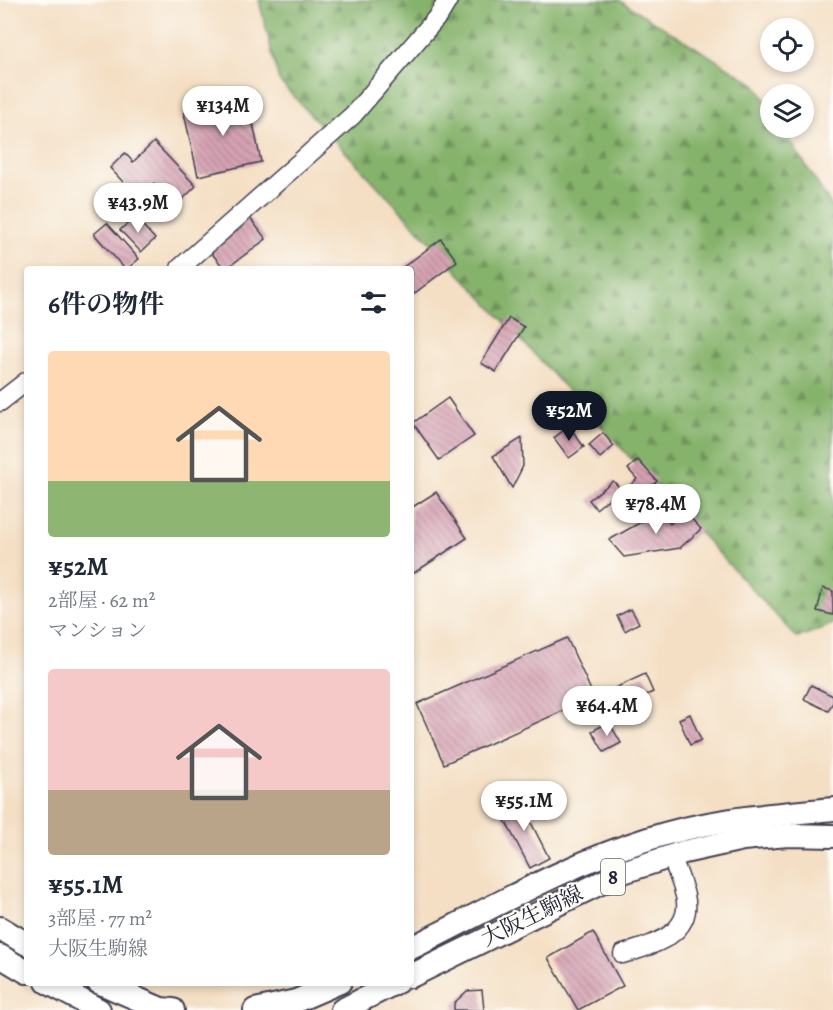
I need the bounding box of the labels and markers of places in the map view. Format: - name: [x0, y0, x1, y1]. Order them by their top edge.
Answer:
- pin: ¥134M: [181, 86, 265, 137]
- pin: ¥43.9M: [89, 183, 187, 234]
- pin: ¥52M: [533, 391, 605, 442]
- pin: ¥78.4M: [607, 484, 705, 535]
- pin: ¥64.4M: [558, 686, 656, 737]
- pin: ¥55.1M: [475, 781, 573, 832]

